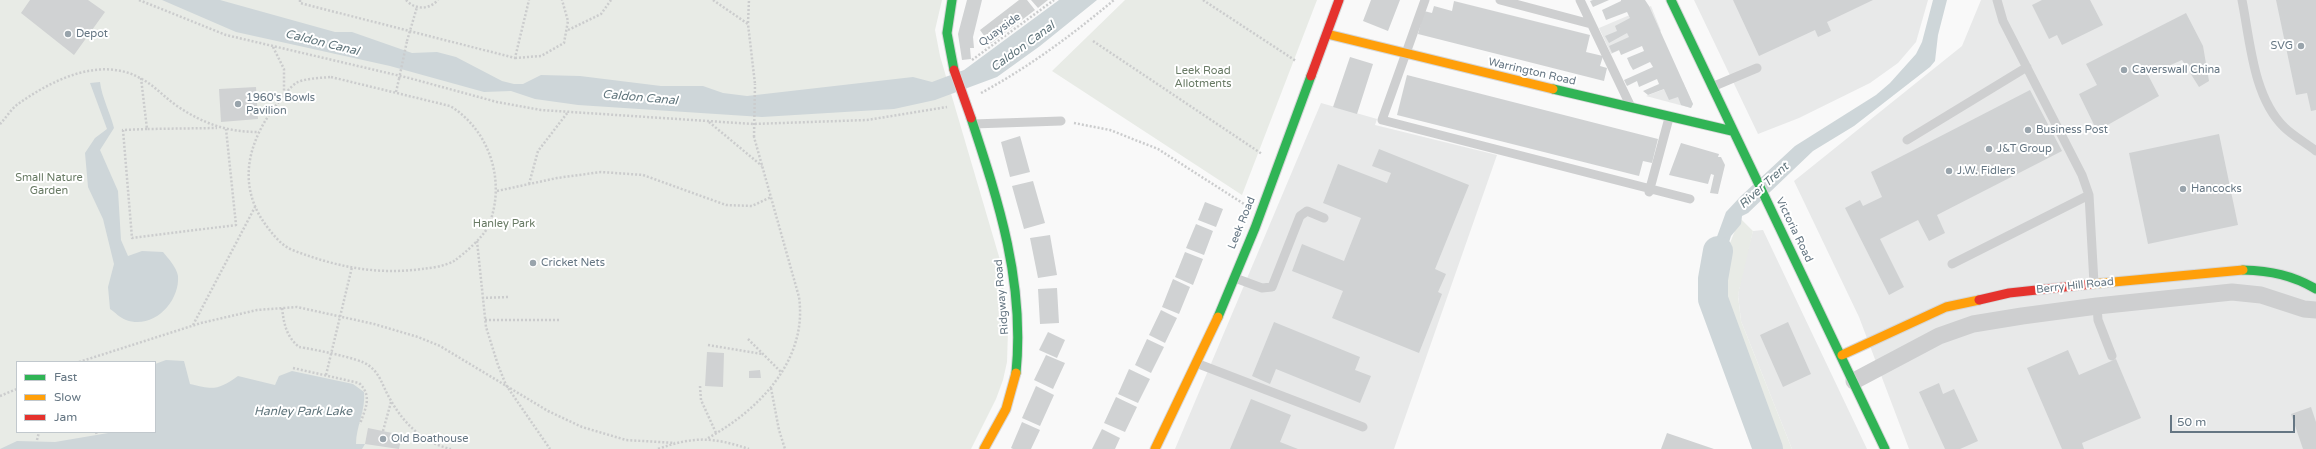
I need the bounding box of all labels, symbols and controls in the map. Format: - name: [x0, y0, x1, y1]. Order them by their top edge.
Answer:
- street label: Quayside: [976, 10, 1024, 50]
- water label: Caldon Canal: [988, 19, 1058, 75]
- place label: Depot: [76, 27, 108, 41]
- water label: Caldon Canal: [284, 27, 360, 59]
- marker: Depot: [63, 29, 73, 39]
- place label: SVG: [2270, 39, 2293, 53]
- marker: SVG: [2296, 41, 2306, 51]
- street label: Warrington Road: [1487, 55, 1577, 89]
- place label: Caverswall China: [2132, 63, 2220, 77]
- park label: Leek Road Allotments: [1175, 64, 1231, 90]
- marker: Caverswall China: [2119, 65, 2129, 75]
- water label: Caldon Canal: [602, 88, 678, 108]
- place label: 1960's Bowls Pavilion: [246, 91, 315, 117]
- marker: 1960's Bowls Pavilion: [233, 99, 243, 109]
- place label: Business Post: [2036, 123, 2108, 137]
- marker: Business Post: [2023, 125, 2033, 135]
- place label: J&T Group: [1997, 142, 2052, 156]
- marker: J&T Group: [1984, 144, 1994, 154]
- water label: River Trent: [1736, 160, 1792, 212]
- place label: J.W. Fidlers: [1957, 164, 2015, 178]
- marker: J.W. Fidlers: [1944, 166, 1954, 176]
- park label: Small Nature Garden: [15, 171, 83, 197]
- place label: Hancocks: [2191, 182, 2242, 196]
- marker: Hancocks: [2178, 184, 2188, 194]
- street label: Leek Road: [1226, 195, 1258, 251]
- street label: Victoria Road: [1773, 195, 1815, 265]
- park label: Hanley Park: [473, 217, 535, 231]
- place label: Cricket Nets: [541, 256, 605, 270]
- marker: Cricket Nets: [528, 258, 538, 268]
- street label: Ridgway Road: [992, 259, 1012, 335]
- street label: Berry Hill Road: [2036, 275, 2114, 297]
- legend: [16, 361, 156, 433]
- text: Fast: [54, 370, 77, 384]
- text: Slow: [54, 390, 81, 404]
- water label: Hanley Park Lake: [254, 405, 352, 419]
- scale bar: [2172, 407, 2297, 433]
- text: Jam: [54, 410, 77, 424]
- text: 50 m: [2177, 415, 2206, 429]
- place label: Old Boathouse: [391, 432, 468, 446]
- marker: Old Boathouse: [378, 434, 388, 444]

